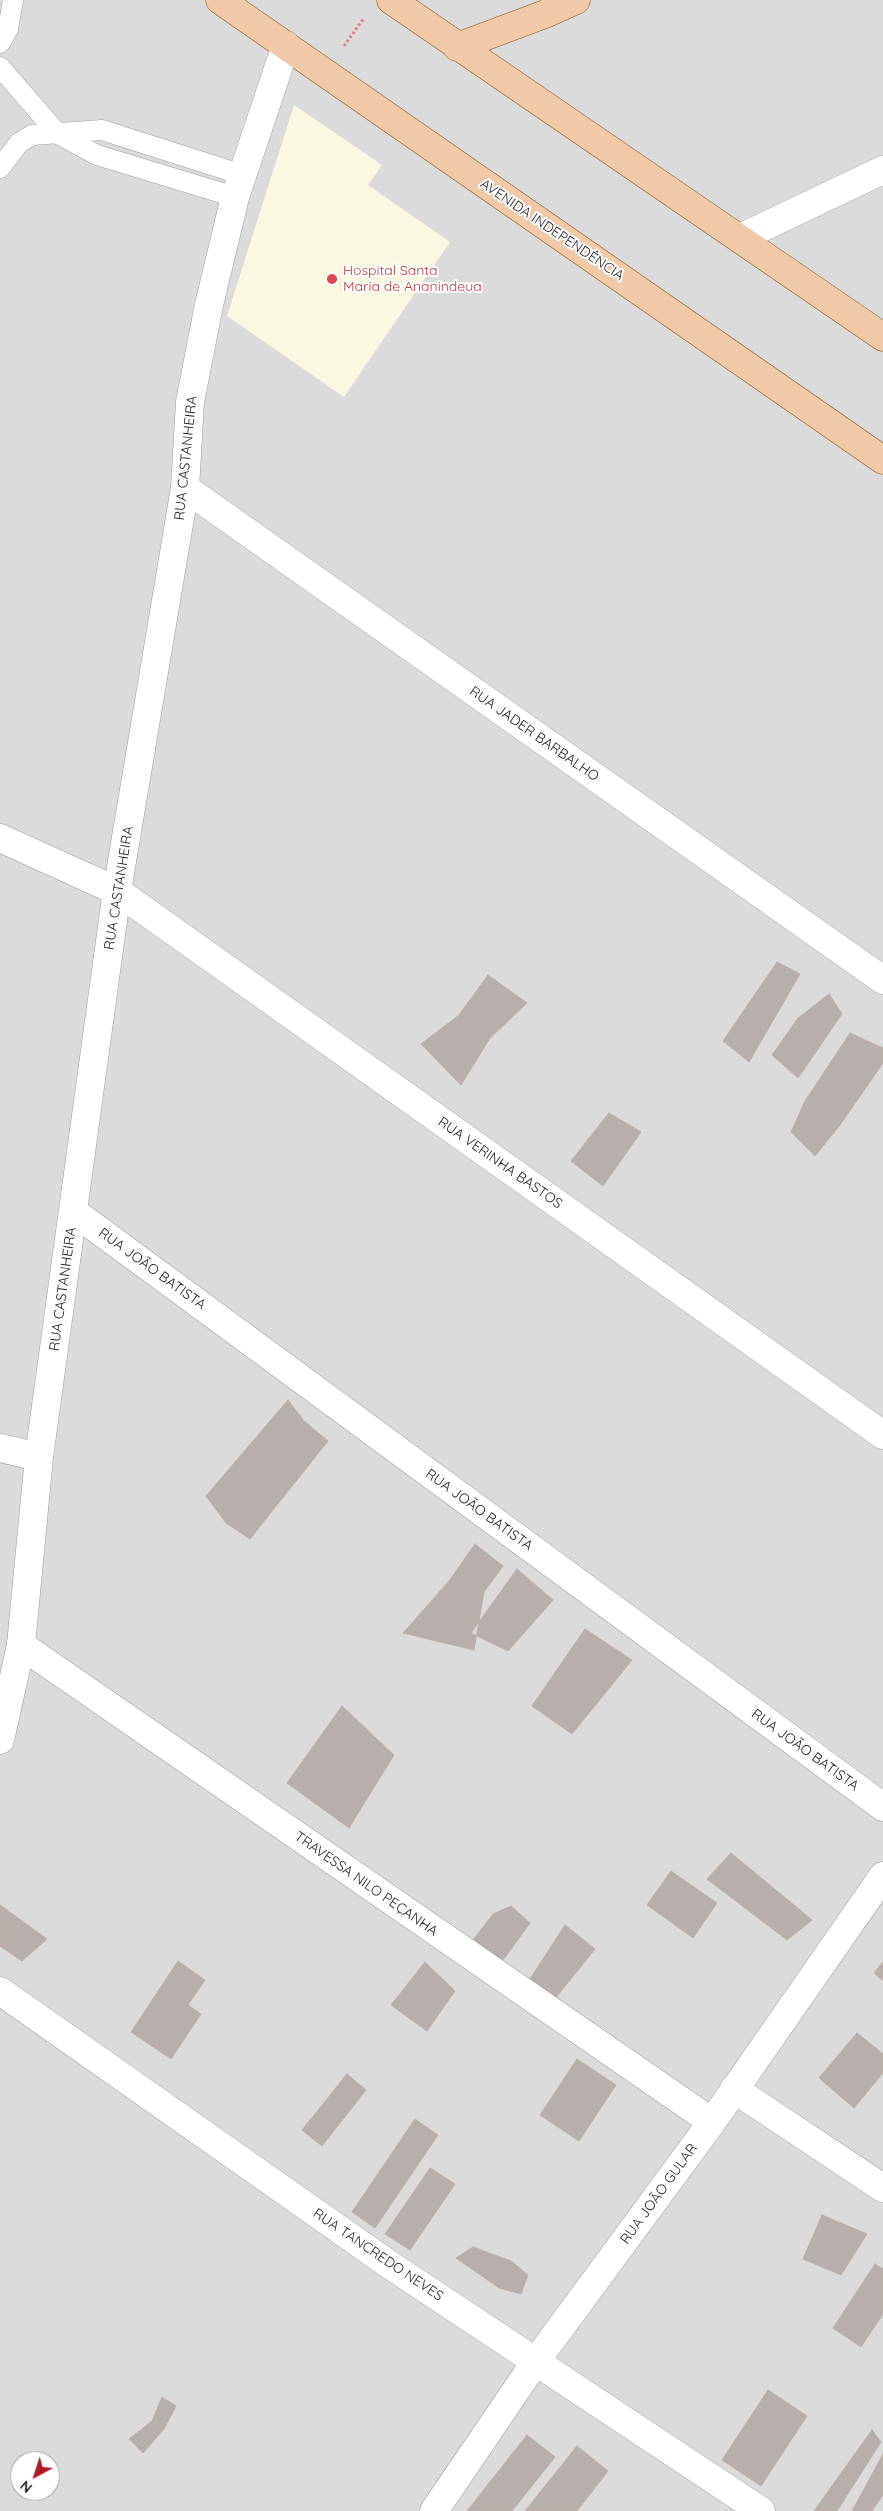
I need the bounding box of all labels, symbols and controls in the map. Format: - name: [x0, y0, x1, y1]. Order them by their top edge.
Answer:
- street label: AVENIDA INDEPENDÊNCIA: [477, 176, 627, 284]
- place label: Hospital Santa Maria de Ananindeua: [343, 263, 482, 296]
- marker: Hospital Santa Maria de Ananindeua: [325, 272, 339, 286]
- street label: RUA CASTANHEIRA: [171, 395, 201, 521]
- street label: RUA JADER BARBALHO: [466, 683, 602, 785]
- street label: RUA CASTANHEIRA: [101, 825, 137, 951]
- street label: RUA VERINHA BASTOS: [435, 1114, 565, 1212]
- street label: RUA JOÃO BATISTA: [95, 1224, 209, 1314]
- street label: RUA CASTANHEIRA: [46, 1226, 80, 1352]
- street label: RUA JOÃO BATISTA: [422, 1465, 536, 1555]
- street label: RUA JOÃO BATISTA: [748, 1705, 862, 1795]
- street label: TRAVESSA NILO PEÇANHA: [291, 1828, 441, 1940]
- street label: RUA JOÃO GULAR: [617, 2141, 701, 2247]
- street label: RUA TANCREDO NEVES: [310, 2205, 446, 2305]
- north arrow: [10, 2451, 60, 2501]
- text: N: [16, 2477, 36, 2497]

